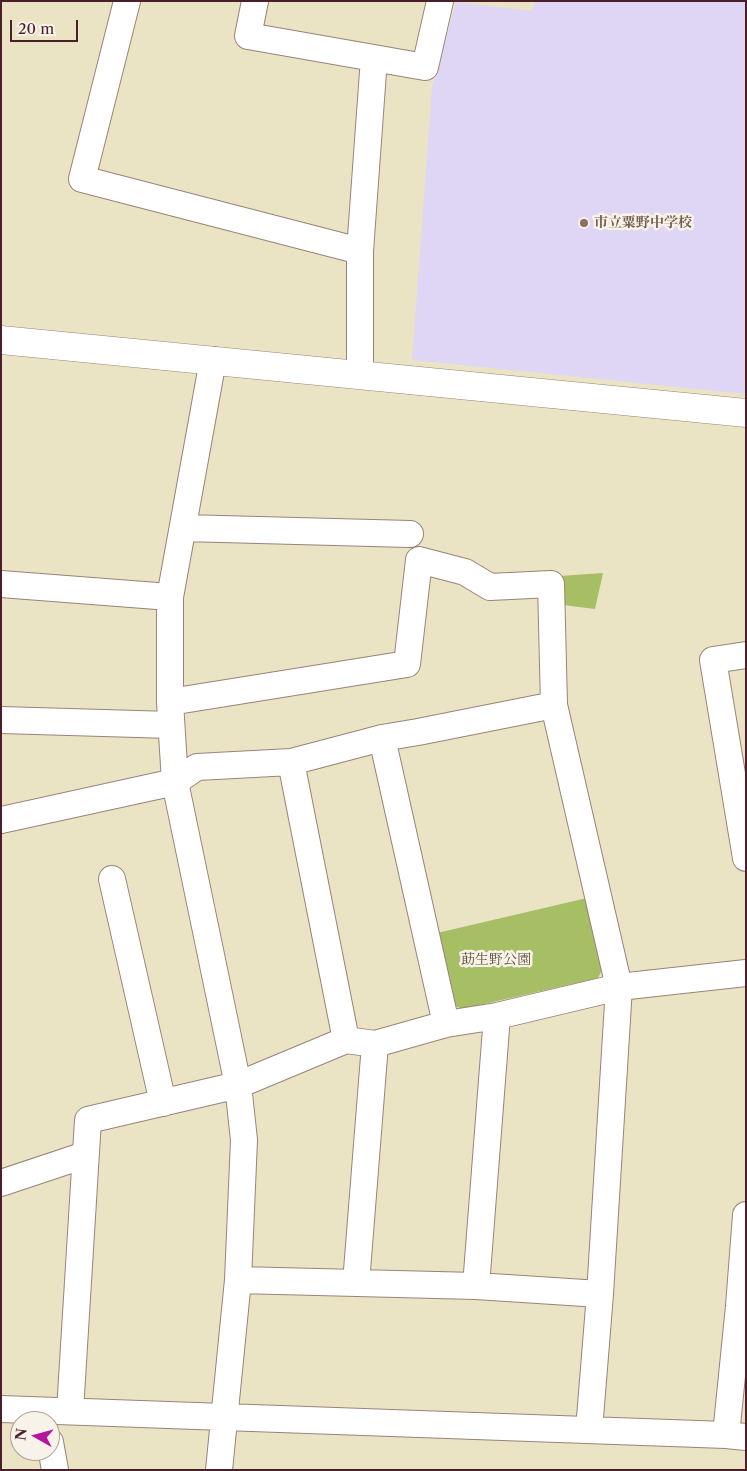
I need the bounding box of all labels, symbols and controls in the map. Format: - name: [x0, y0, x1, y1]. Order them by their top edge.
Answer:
- scale bar: [12, 10, 80, 42]
- text: 20 m: [18, 19, 54, 38]
- place label: 市立粟野中学校: [594, 215, 692, 231]
- marker: 市立粟野中学校: [578, 217, 590, 229]
- park label: 莇生野公園: [461, 952, 531, 968]
- north arrow: [10, 1411, 60, 1461]
- text: N: [11, 1427, 31, 1441]

